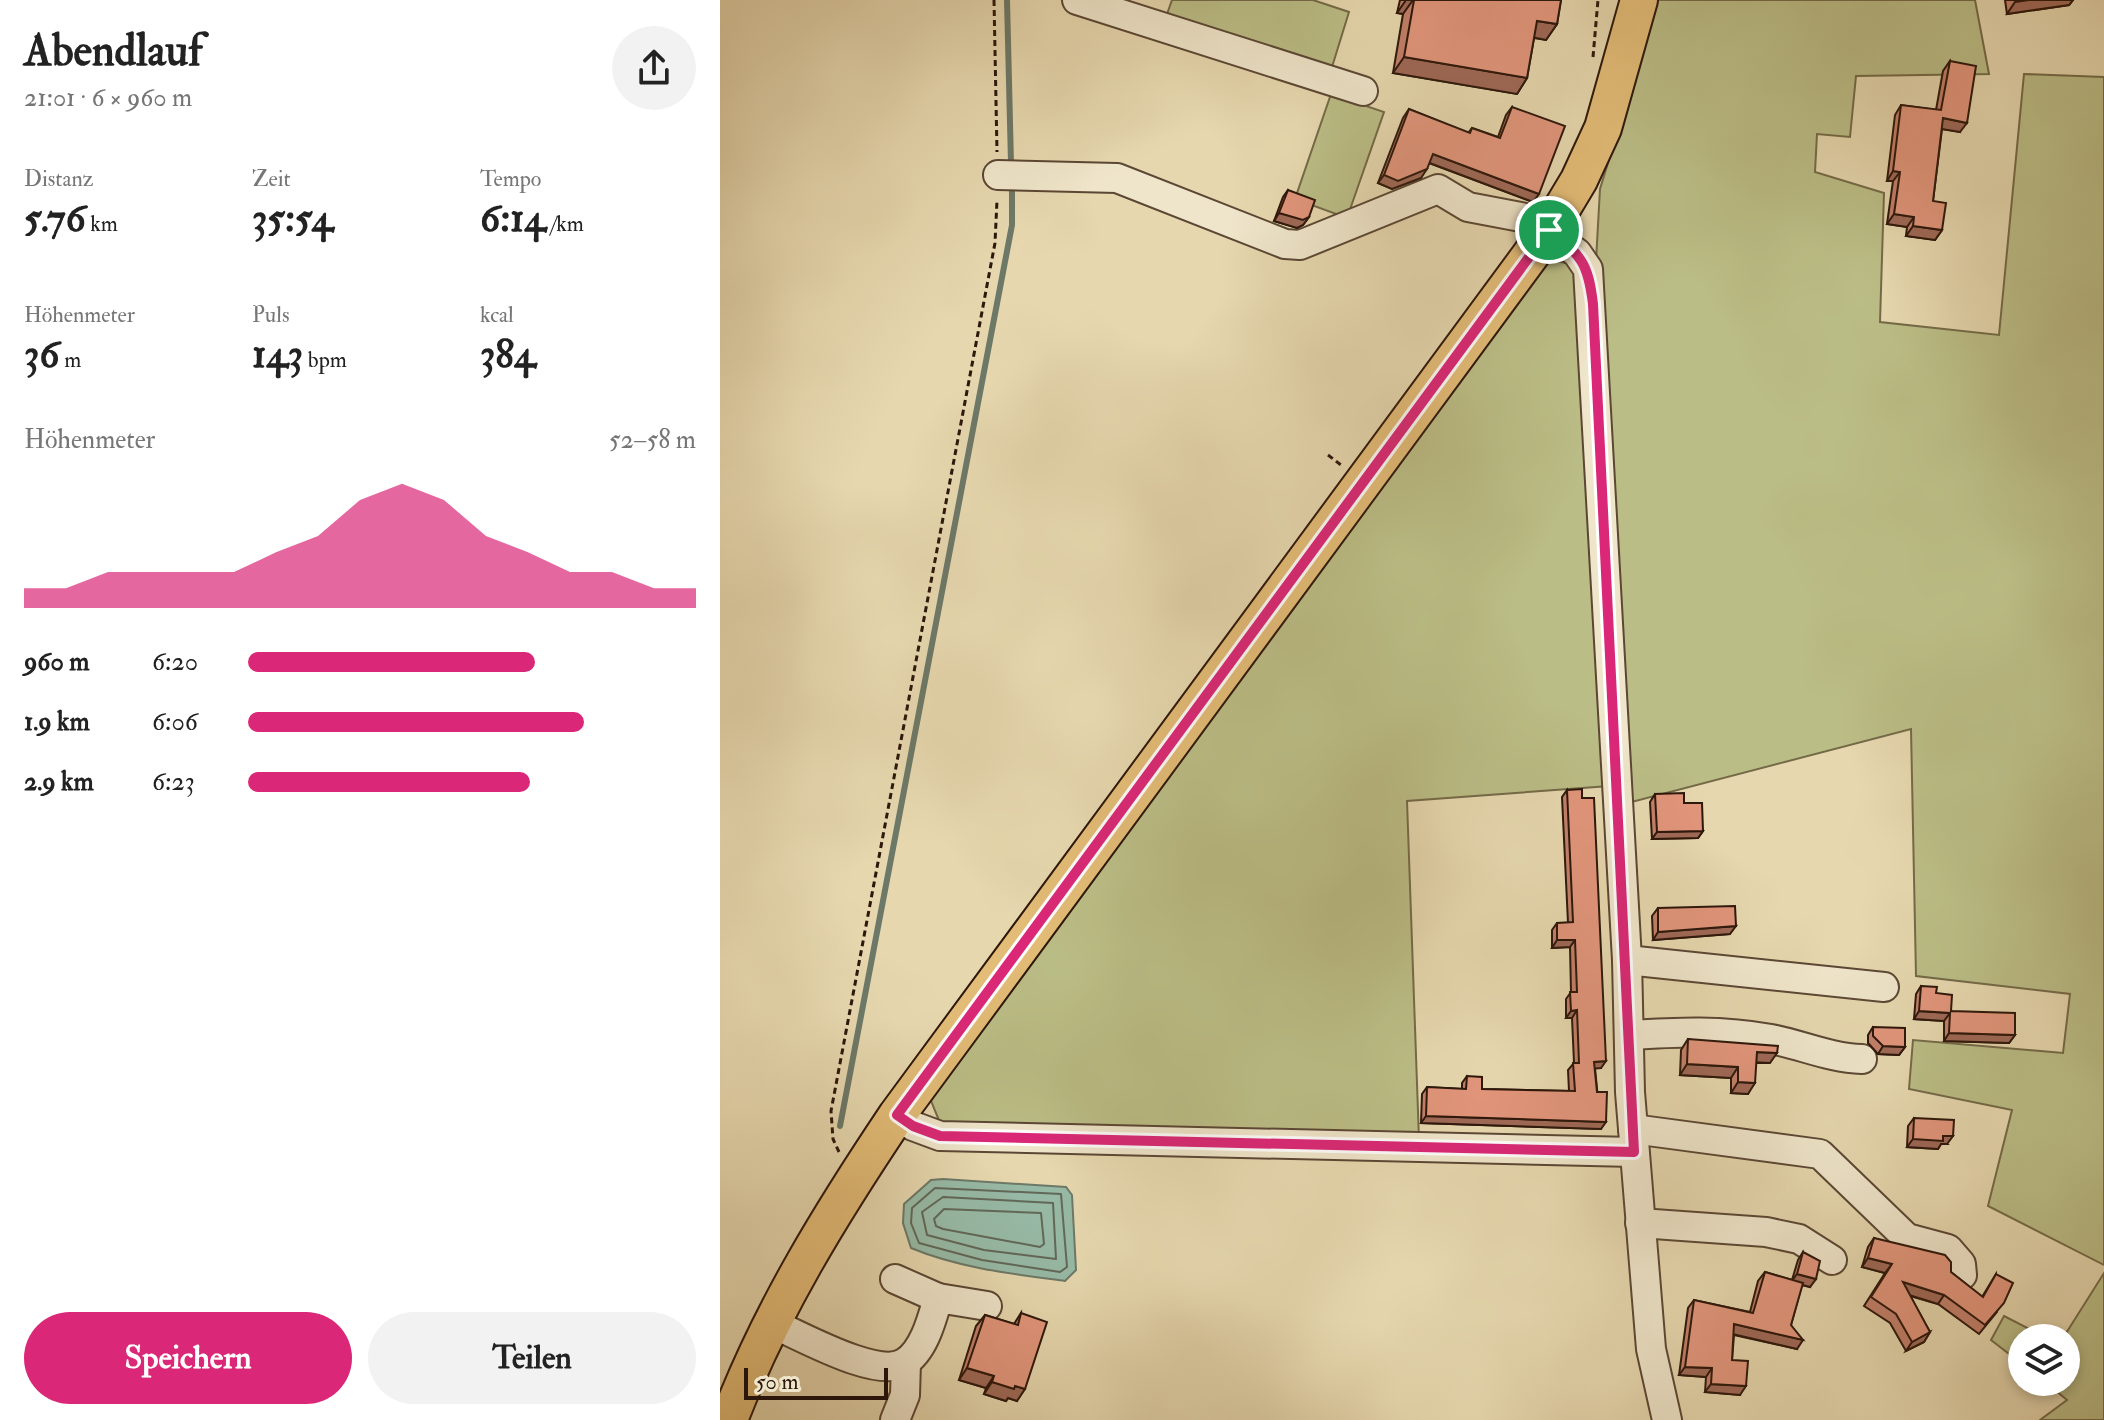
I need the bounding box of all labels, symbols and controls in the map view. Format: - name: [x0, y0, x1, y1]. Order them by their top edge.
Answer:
- text: Abendlauf: [24, 24, 203, 79]
- button: share: [612, 26, 696, 110]
- text: 21:01 · 6 × 960 m: [24, 82, 192, 114]
- text: Distanz: [24, 165, 93, 193]
- text: Zeit: [252, 165, 291, 193]
- text: Tempo: [480, 165, 541, 193]
- text: 5.76: [24, 193, 86, 244]
- text: 35:54: [252, 193, 333, 244]
- text: 6:14: [480, 193, 546, 244]
- pin: [1515, 196, 1583, 264]
- icon: arrive: [1527, 208, 1571, 252]
- text: km: [86, 210, 118, 238]
- text: /km: [546, 210, 584, 238]
- text: Höhenmeter: [24, 301, 135, 329]
- text: Puls: [252, 301, 289, 329]
- text: kcal: [480, 301, 514, 329]
- text: 36: [24, 329, 60, 380]
- text: 143: [252, 329, 303, 380]
- text: 384: [480, 329, 536, 380]
- text: m: [60, 346, 81, 374]
- text: bpm: [303, 346, 347, 374]
- text: Höhenmeter: [24, 424, 155, 456]
- text: 52–58 m: [609, 424, 696, 456]
- text: 960 m: [24, 646, 89, 678]
- text: 6:20: [152, 646, 198, 678]
- text: 1.9 km: [24, 706, 90, 738]
- text: 6:06: [152, 706, 198, 738]
- text: 2.9 km: [24, 766, 94, 798]
- text: 6:23: [152, 766, 195, 798]
- button: Speichern: [24, 1312, 352, 1404]
- button: Teilen: [368, 1312, 696, 1404]
- map controls: [2008, 1324, 2080, 1396]
- button: layers: [2008, 1324, 2080, 1396]
- scale bar: [744, 1364, 888, 1400]
- text: 50 m: [756, 1368, 798, 1396]

